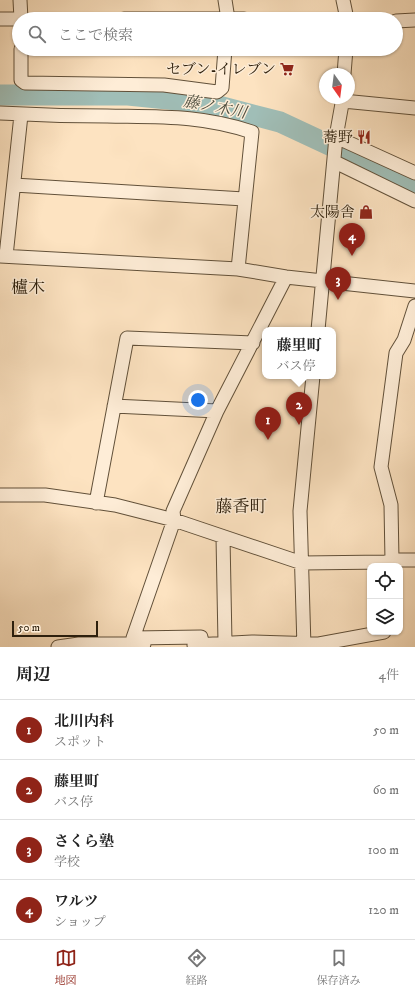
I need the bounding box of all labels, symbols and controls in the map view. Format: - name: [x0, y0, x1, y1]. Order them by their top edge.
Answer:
- search box: [12, 12, 403, 56]
- icon: search: [26, 23, 48, 45]
- text: ここで検索: [58, 26, 133, 45]
- place label: セブン-イレブン: [166, 60, 276, 79]
- supermarket icon: セブン-イレブン: [279, 61, 295, 77]
- north arrow: [319, 68, 355, 104]
- water label: 藤ノ木川: [182, 91, 250, 123]
- place label: 蕎野: [323, 128, 353, 147]
- restaurant icon: 蕎野: [356, 129, 372, 145]
- place label: 太陽舎: [310, 203, 355, 222]
- shop icon: 太陽舎: [358, 204, 374, 220]
- pin: 4: [339, 223, 365, 256]
- pin: 3: [325, 267, 351, 300]
- district label: 櫨木: [11, 277, 45, 299]
- popup: [262, 327, 336, 379]
- text: 藤里町: [276, 336, 322, 355]
- text: バス停: [276, 358, 316, 374]
- your location: [188, 390, 208, 410]
- pin: 2: [286, 392, 312, 425]
- pin: 1: [255, 407, 281, 440]
- district label: 藤香町: [216, 496, 267, 518]
- map controls: [367, 563, 403, 635]
- button: locate: [367, 563, 403, 599]
- button: layers: [367, 599, 403, 635]
- scale bar: [12, 619, 98, 638]
- text: 50 m: [18, 621, 40, 635]
- text: 周辺: [16, 664, 50, 686]
- text: 4件: [379, 667, 399, 683]
- text: 北川内科: [54, 712, 114, 731]
- text: 1: [27, 722, 31, 738]
- text: 50 m: [373, 722, 399, 738]
- text: スポット: [54, 734, 106, 750]
- text: 藤里町: [54, 772, 99, 791]
- text: 2: [26, 782, 32, 798]
- text: 60 m: [373, 782, 399, 798]
- text: バス停: [54, 794, 93, 810]
- text: さくら塾: [54, 832, 114, 851]
- text: 3: [27, 842, 31, 858]
- text: 100 m: [368, 842, 399, 858]
- text: 学校: [54, 854, 80, 870]
- text: ワルツ: [54, 892, 99, 911]
- text: 4: [25, 902, 33, 918]
- text: 120 m: [368, 902, 399, 918]
- text: ショップ: [54, 914, 106, 930]
- tab: 地図: [55, 947, 77, 988]
- tab: 経路: [186, 947, 208, 988]
- tab: 保存済み: [317, 947, 361, 988]

